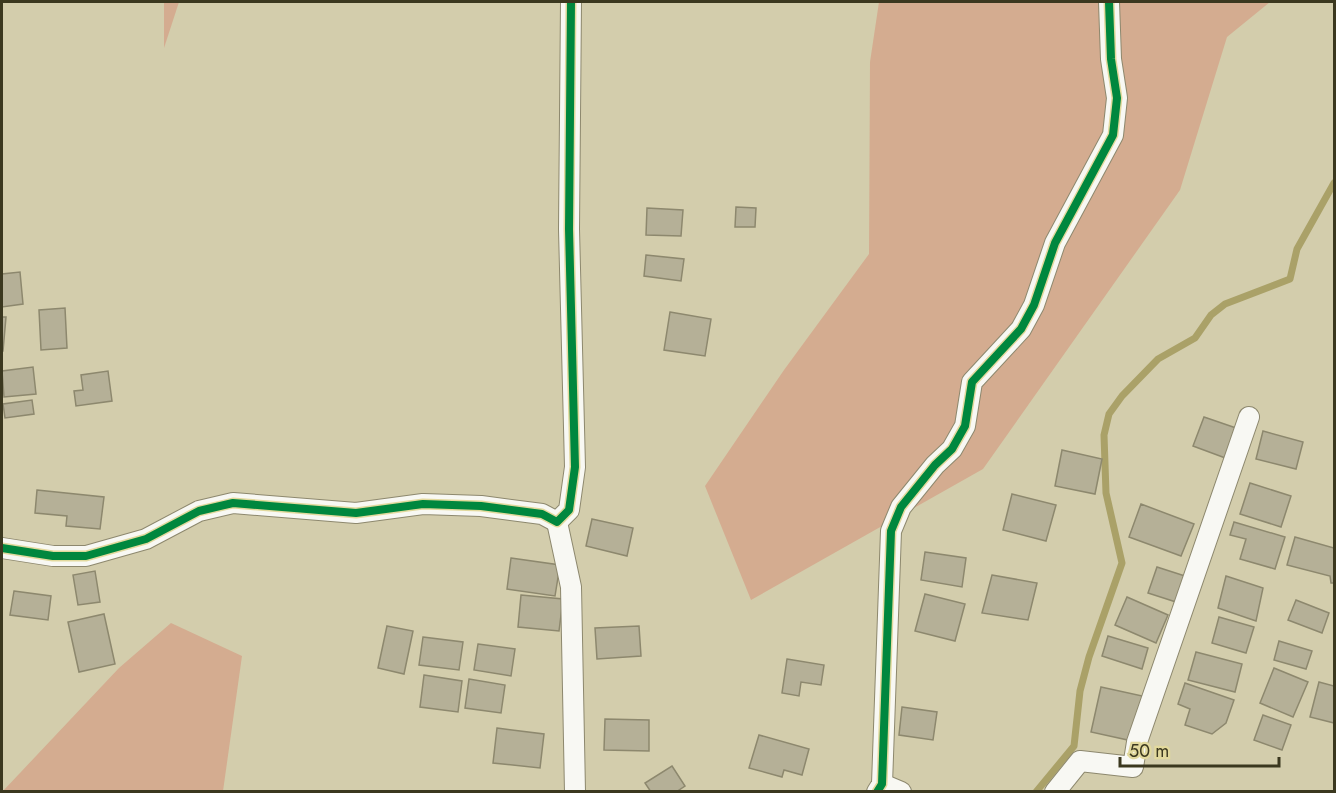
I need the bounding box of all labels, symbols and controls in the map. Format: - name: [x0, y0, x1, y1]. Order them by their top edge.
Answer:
- scale bar: [1120, 730, 1279, 768]
- text: 50 m: [1129, 738, 1169, 764]

